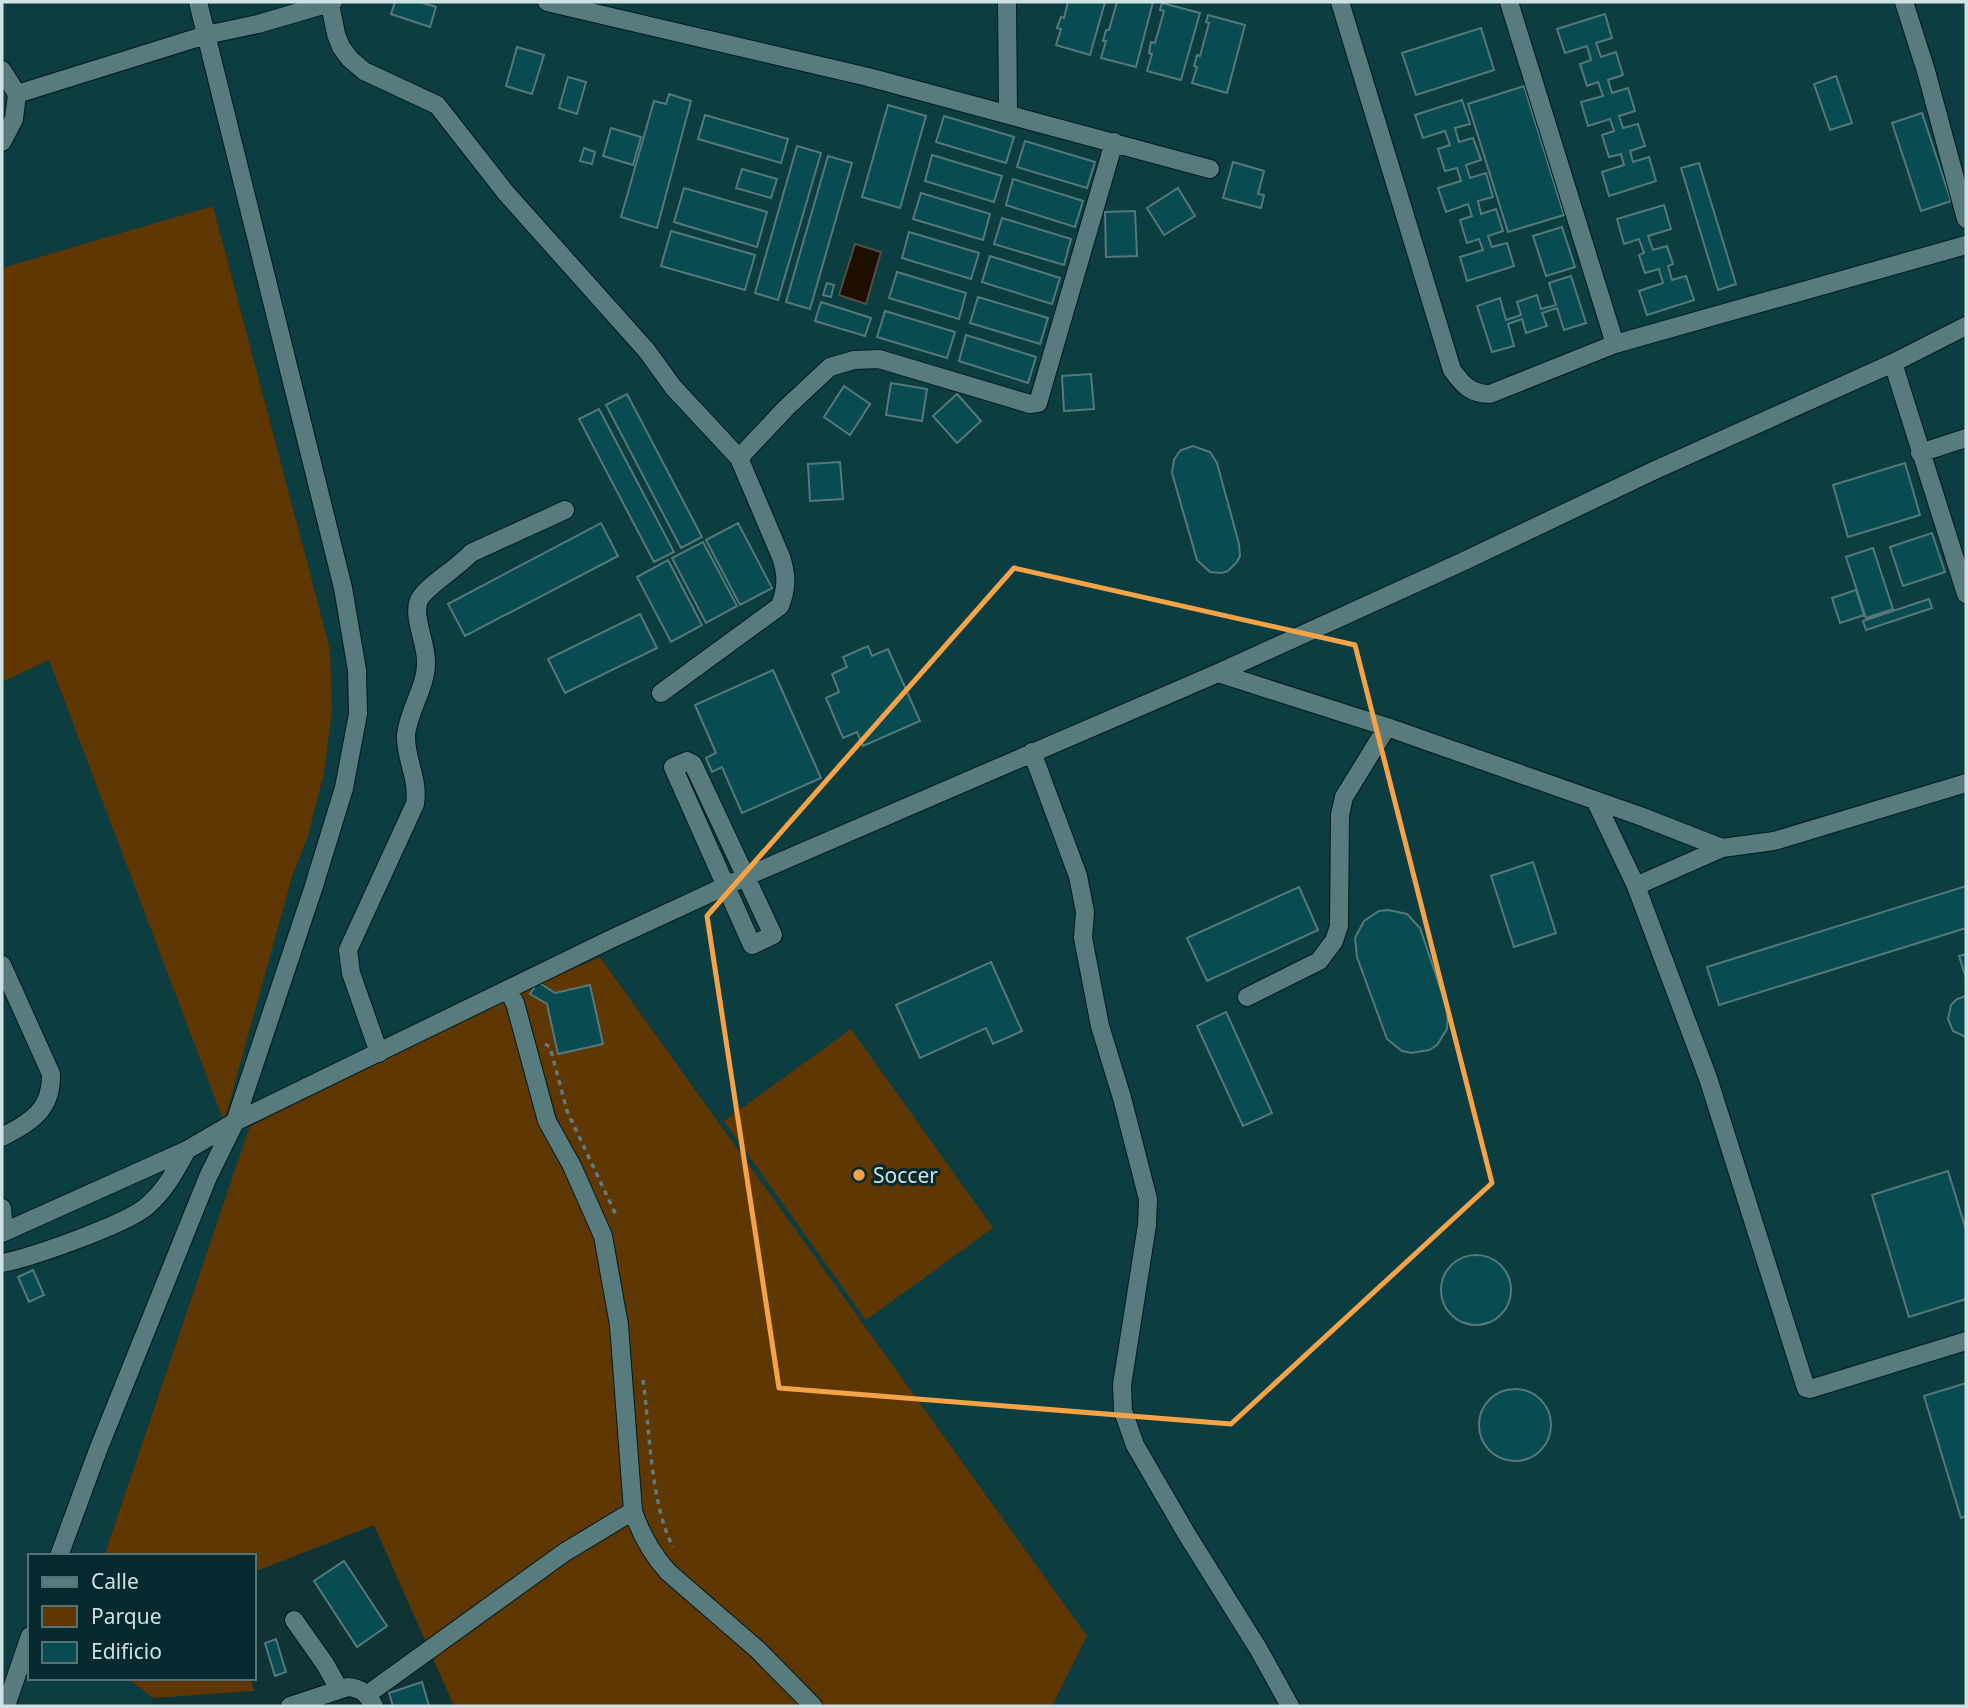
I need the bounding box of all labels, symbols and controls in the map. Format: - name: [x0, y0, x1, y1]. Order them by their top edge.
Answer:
- place label: Soccer: [873, 1161, 938, 1189]
- marker: Soccer: [851, 1167, 867, 1183]
- legend: [28, 1554, 256, 1680]
- text: Calle: [91, 1567, 139, 1595]
- text: Parque: [91, 1602, 161, 1630]
- text: Edificio: [91, 1637, 162, 1665]

